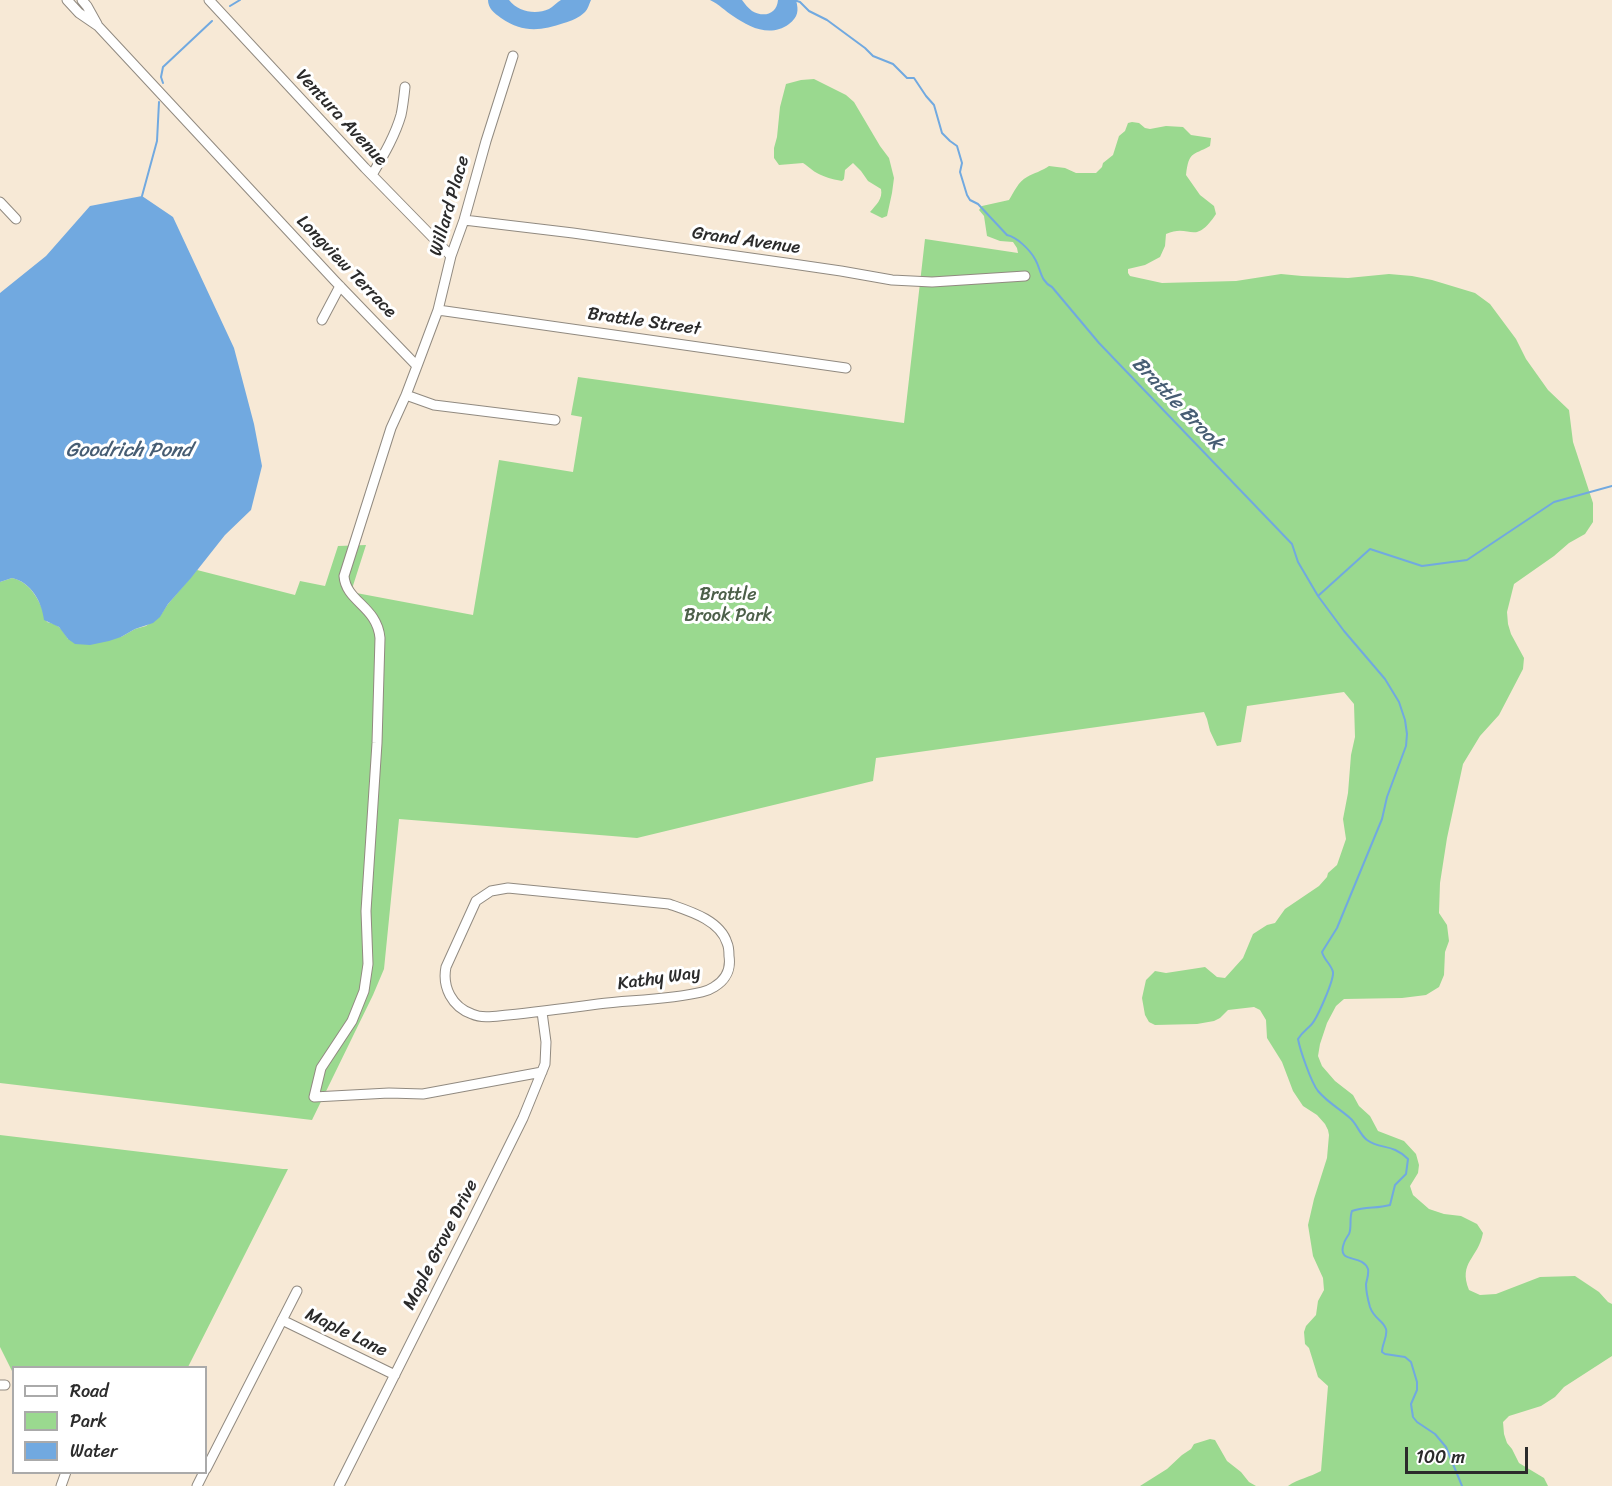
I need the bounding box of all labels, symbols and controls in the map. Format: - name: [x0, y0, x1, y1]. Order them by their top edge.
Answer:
- street label: Ventura Avenue: [291, 65, 391, 171]
- street label: Willard Place: [425, 154, 475, 258]
- street label: Longview Terrace: [292, 211, 400, 323]
- street label: Grand Avenue: [691, 223, 801, 259]
- street label: Brattle Street: [586, 303, 702, 341]
- water label: Brattle Brook: [1127, 352, 1227, 456]
- water label: Goodrich Pond: [66, 439, 192, 463]
- park label: Brattle Brook Park: [684, 584, 772, 626]
- street label: Kathy Way: [616, 962, 702, 996]
- street label: Maple Grove Drive: [399, 1176, 483, 1314]
- street label: Maple Lane: [301, 1304, 391, 1362]
- legend: [12, 1366, 207, 1474]
- text: Road: [70, 1375, 109, 1407]
- text: Park: [70, 1405, 107, 1437]
- text: Water: [70, 1435, 117, 1467]
- scale bar: [1408, 1435, 1531, 1473]
- text: 100 m: [1416, 1441, 1465, 1473]

